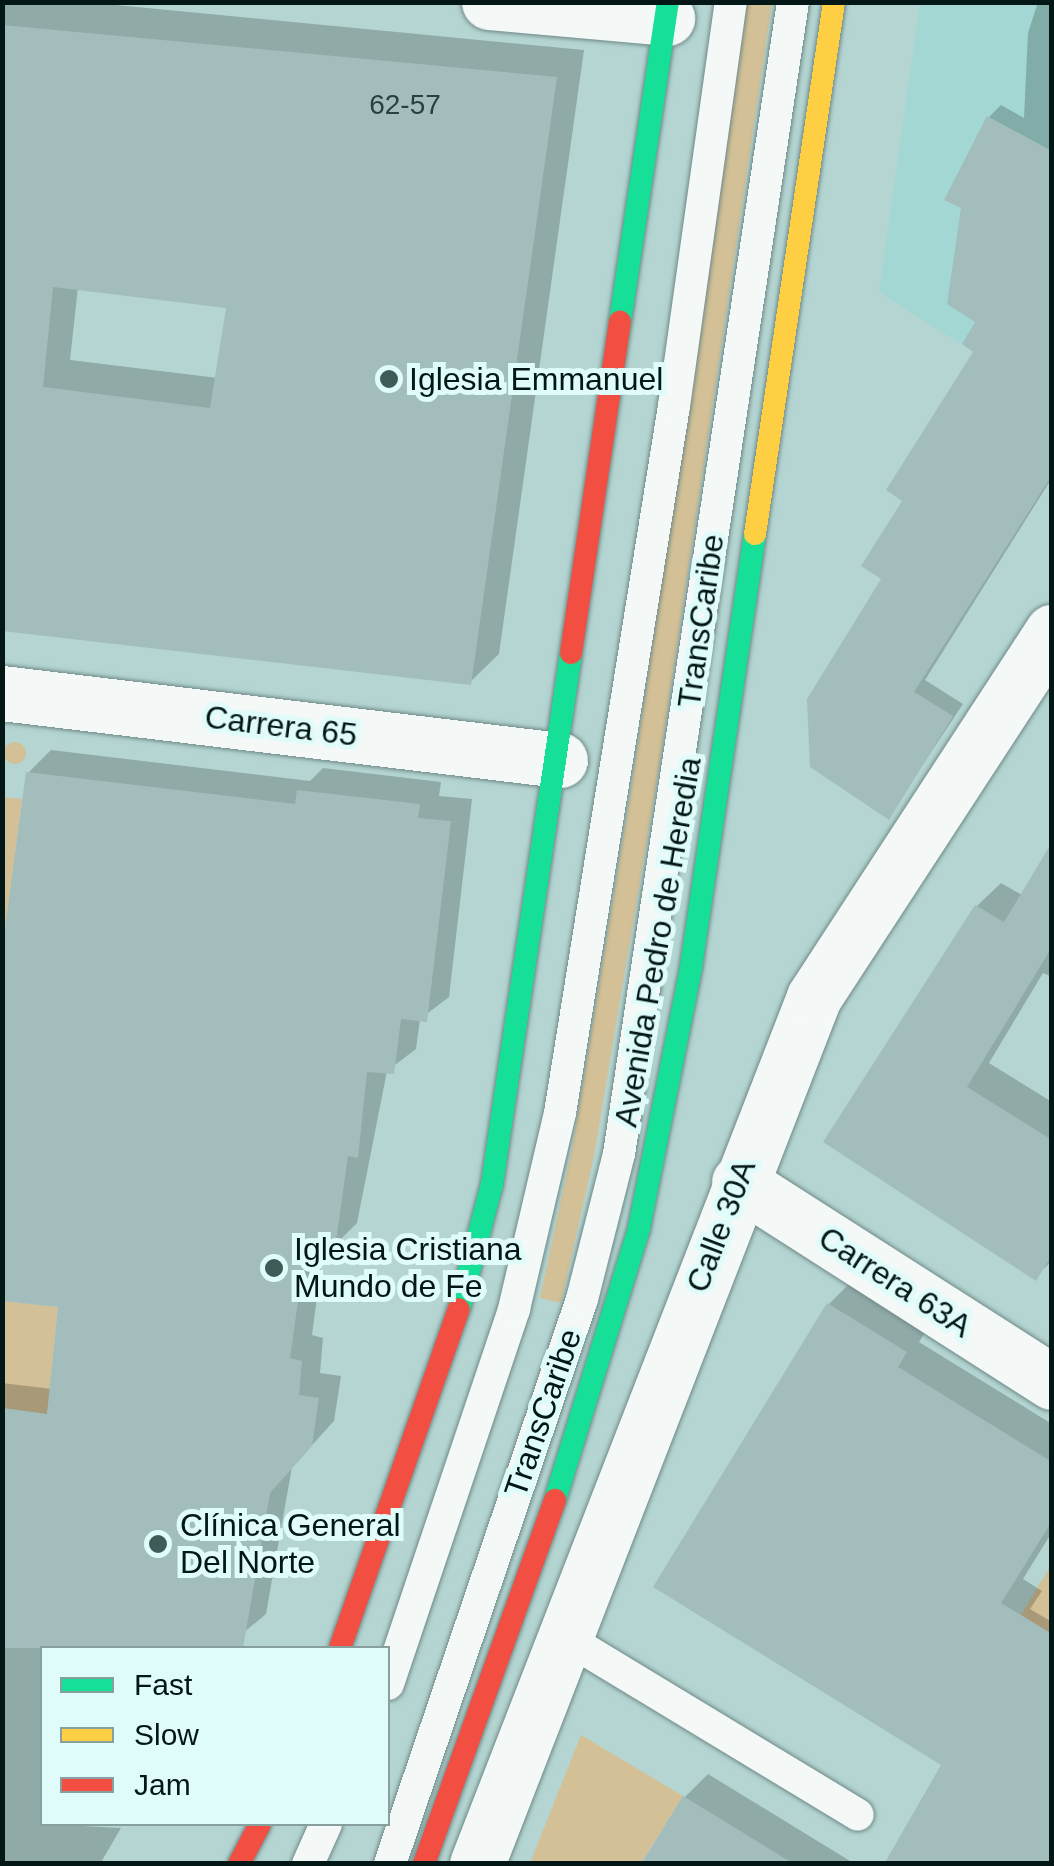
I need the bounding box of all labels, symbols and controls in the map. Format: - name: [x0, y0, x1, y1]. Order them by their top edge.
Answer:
- house number: 62-57: [369, 88, 441, 122]
- place label: Iglesia Emmanuel: [409, 360, 663, 398]
- marker: Iglesia Emmanuel: [378, 368, 400, 390]
- street label: TransCaribe: [670, 532, 732, 710]
- street label: Carrera 65: [203, 698, 359, 754]
- street label: Avenida Pedro de Heredia: [607, 754, 709, 1130]
- street label: Calle 30A: [678, 1154, 764, 1298]
- street label: Carrera 63A: [811, 1218, 979, 1346]
- place label: Iglesia Cristiana Mundo de Fe: [294, 1231, 522, 1306]
- marker: Iglesia Cristiana Mundo de Fe: [263, 1257, 285, 1279]
- street label: TransCaribe: [496, 1324, 590, 1502]
- place label: Clínica General Del Norte: [180, 1507, 401, 1582]
- marker: Clínica General Del Norte: [145, 1531, 171, 1557]
- legend: [40, 1646, 390, 1826]
- text: Fast: [134, 1668, 192, 1701]
- text: Slow: [134, 1718, 199, 1751]
- text: Jam: [134, 1768, 191, 1801]

